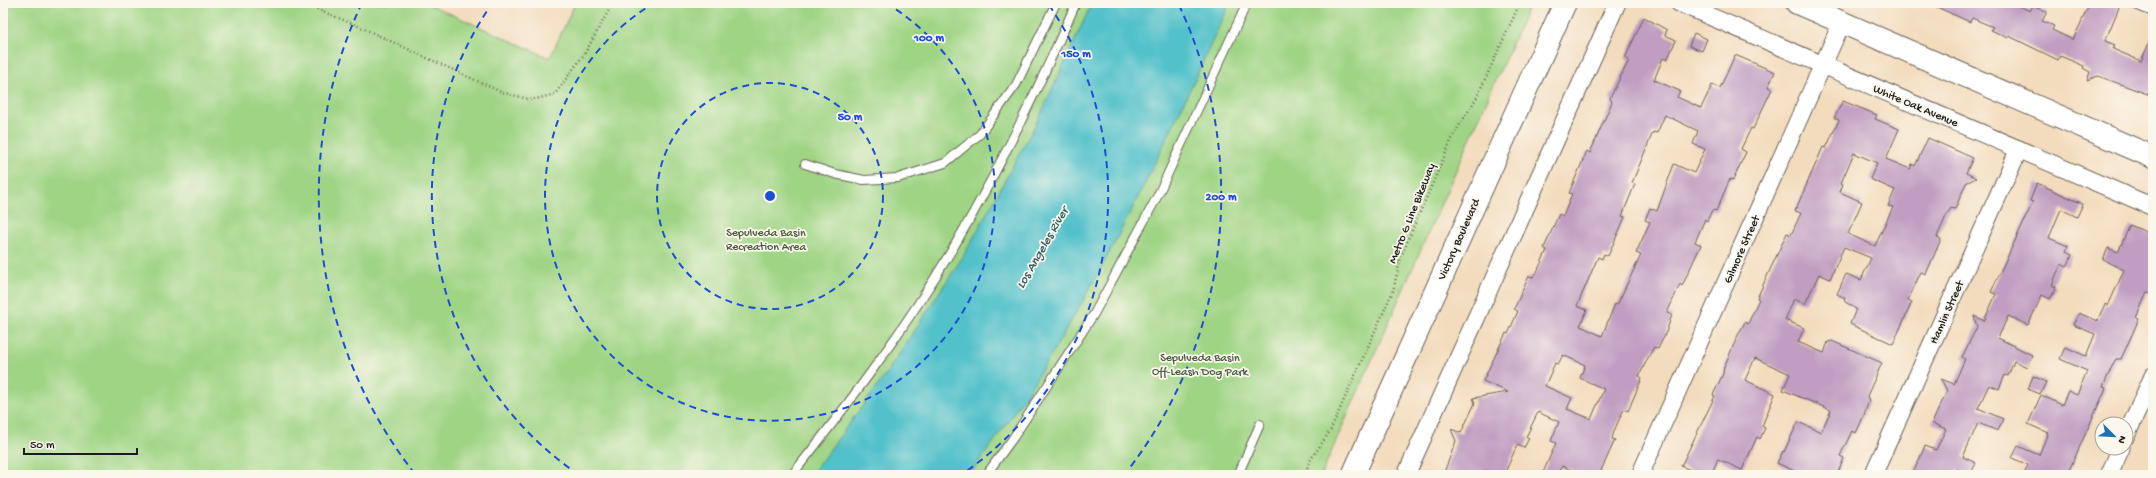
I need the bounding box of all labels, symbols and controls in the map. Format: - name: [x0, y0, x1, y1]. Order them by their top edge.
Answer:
- text: 100 m: [913, 32, 944, 46]
- text: 150 m: [1060, 48, 1091, 62]
- street label: White Oak Avenue: [1870, 83, 1961, 131]
- text: 50 m: [838, 111, 863, 125]
- street label: Metro G Line Bikeway: [1386, 161, 1439, 266]
- centre of rings: [763, 189, 777, 203]
- text: 200 m: [1206, 191, 1237, 205]
- street label: Victory Boulevard: [1435, 196, 1484, 284]
- water label: Los Angeles River: [1014, 203, 1074, 292]
- street label: Gilmore Street: [1722, 213, 1764, 286]
- park label: Sepulveda Basin Recreation Area: [726, 227, 806, 255]
- street label: Hamlin Street: [1928, 278, 1968, 347]
- park label: Sepulveda Basin Off-Leash Dog Park: [1152, 352, 1250, 380]
- north arrow: [2094, 416, 2134, 456]
- scale bar: [24, 430, 137, 456]
- text: N: [2114, 434, 2128, 445]
- text: 50 m: [30, 439, 55, 453]

